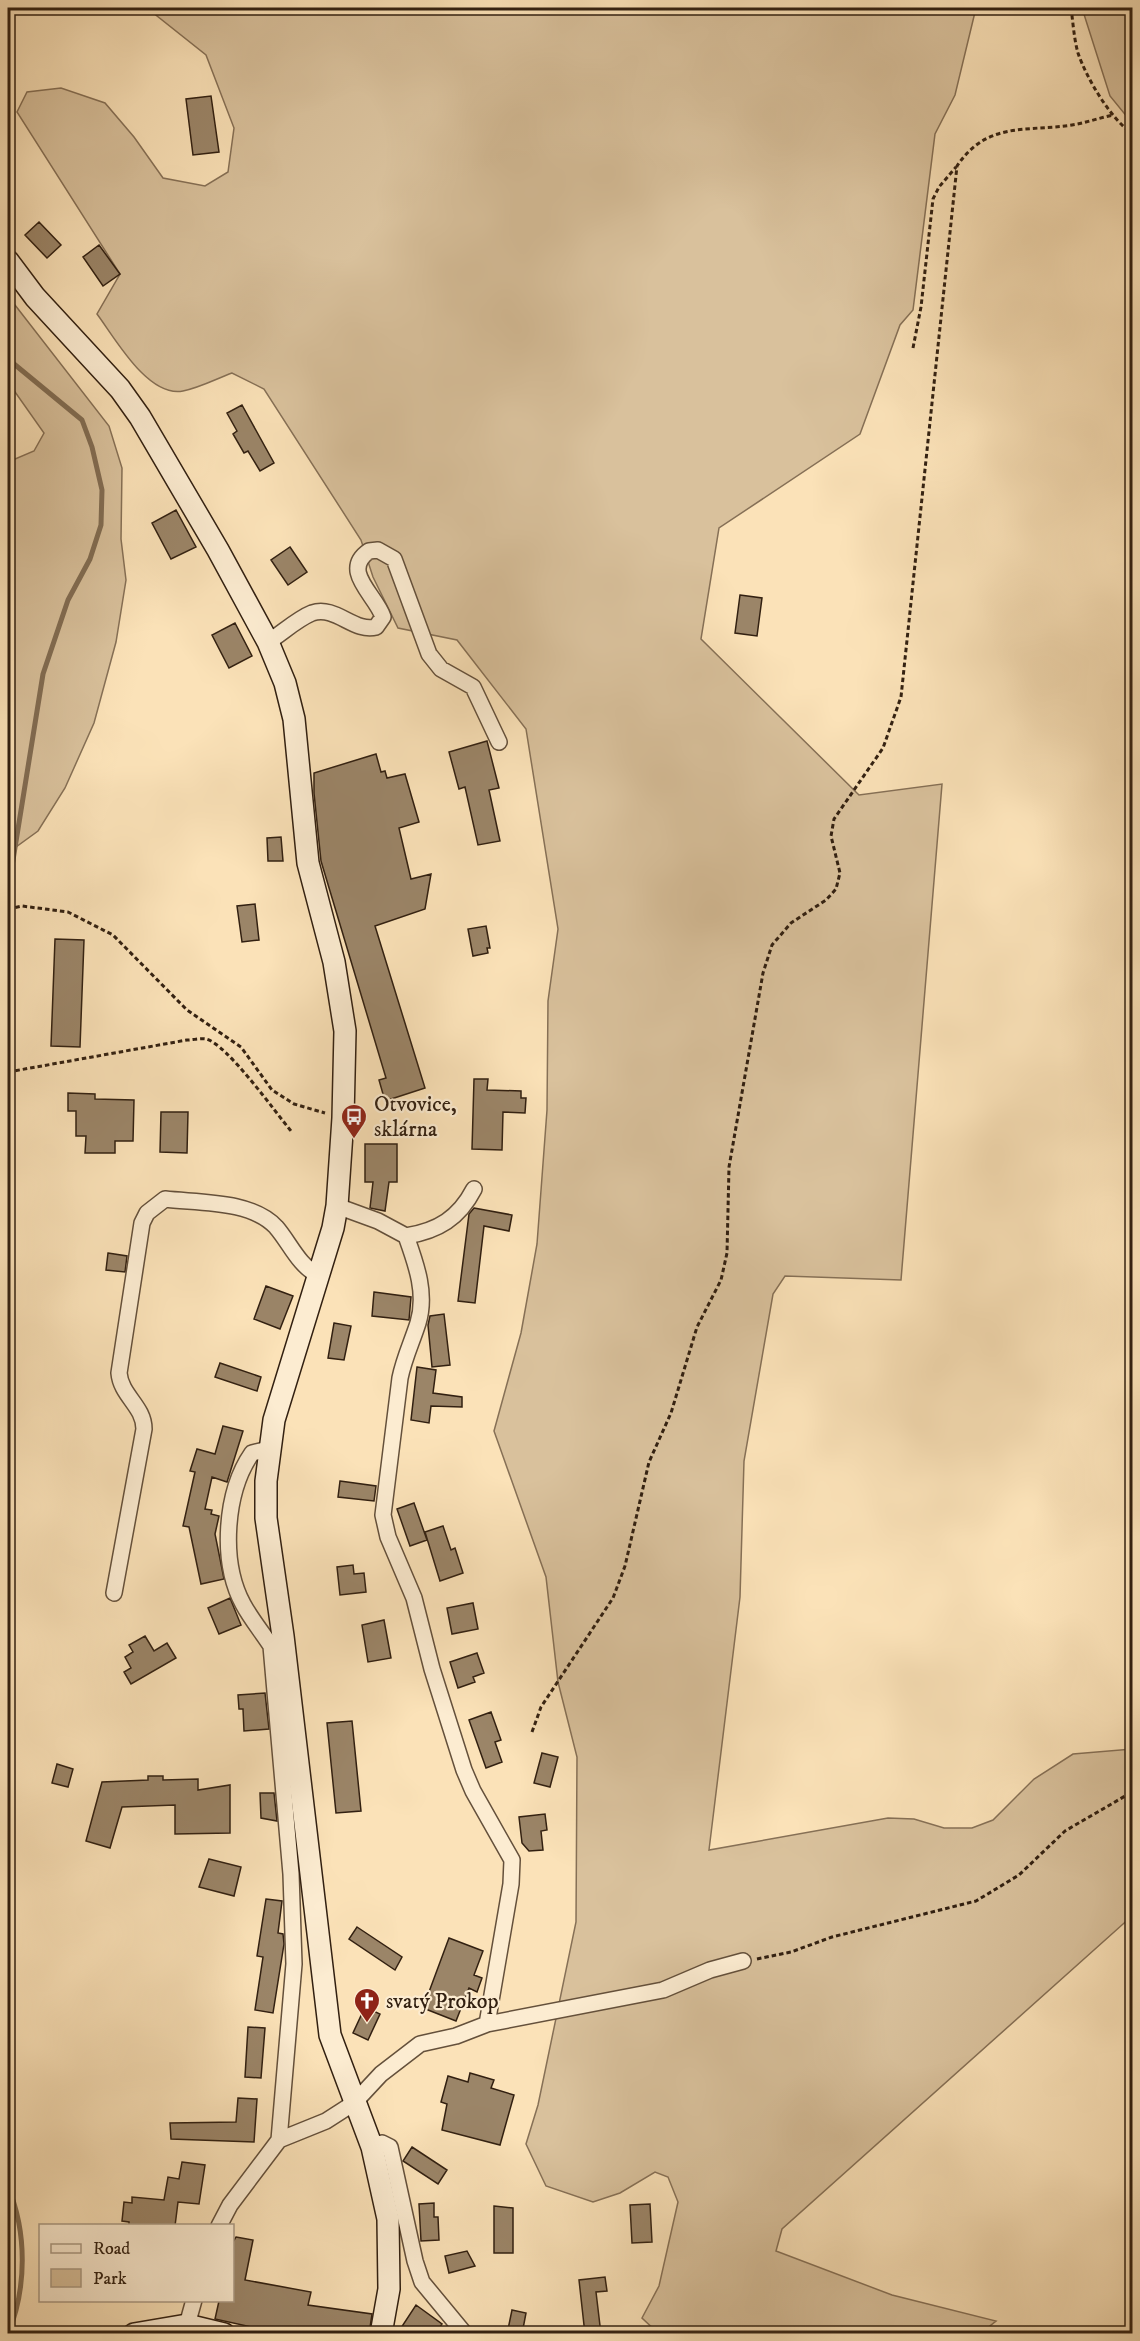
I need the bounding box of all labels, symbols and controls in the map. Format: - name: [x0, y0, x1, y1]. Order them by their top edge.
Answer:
- place label: Otvovice, sklárna: [374, 1091, 457, 1143]
- bus stop icon: Otvovice, sklárna: [339, 1102, 369, 1140]
- church icon: svatý Prokop: [352, 1986, 382, 2024]
- place label: svatý Prokop: [386, 1988, 499, 2015]
- legend: [39, 2224, 234, 2302]
- text: Road: [93, 2238, 130, 2260]
- text: Park: [93, 2268, 127, 2290]

